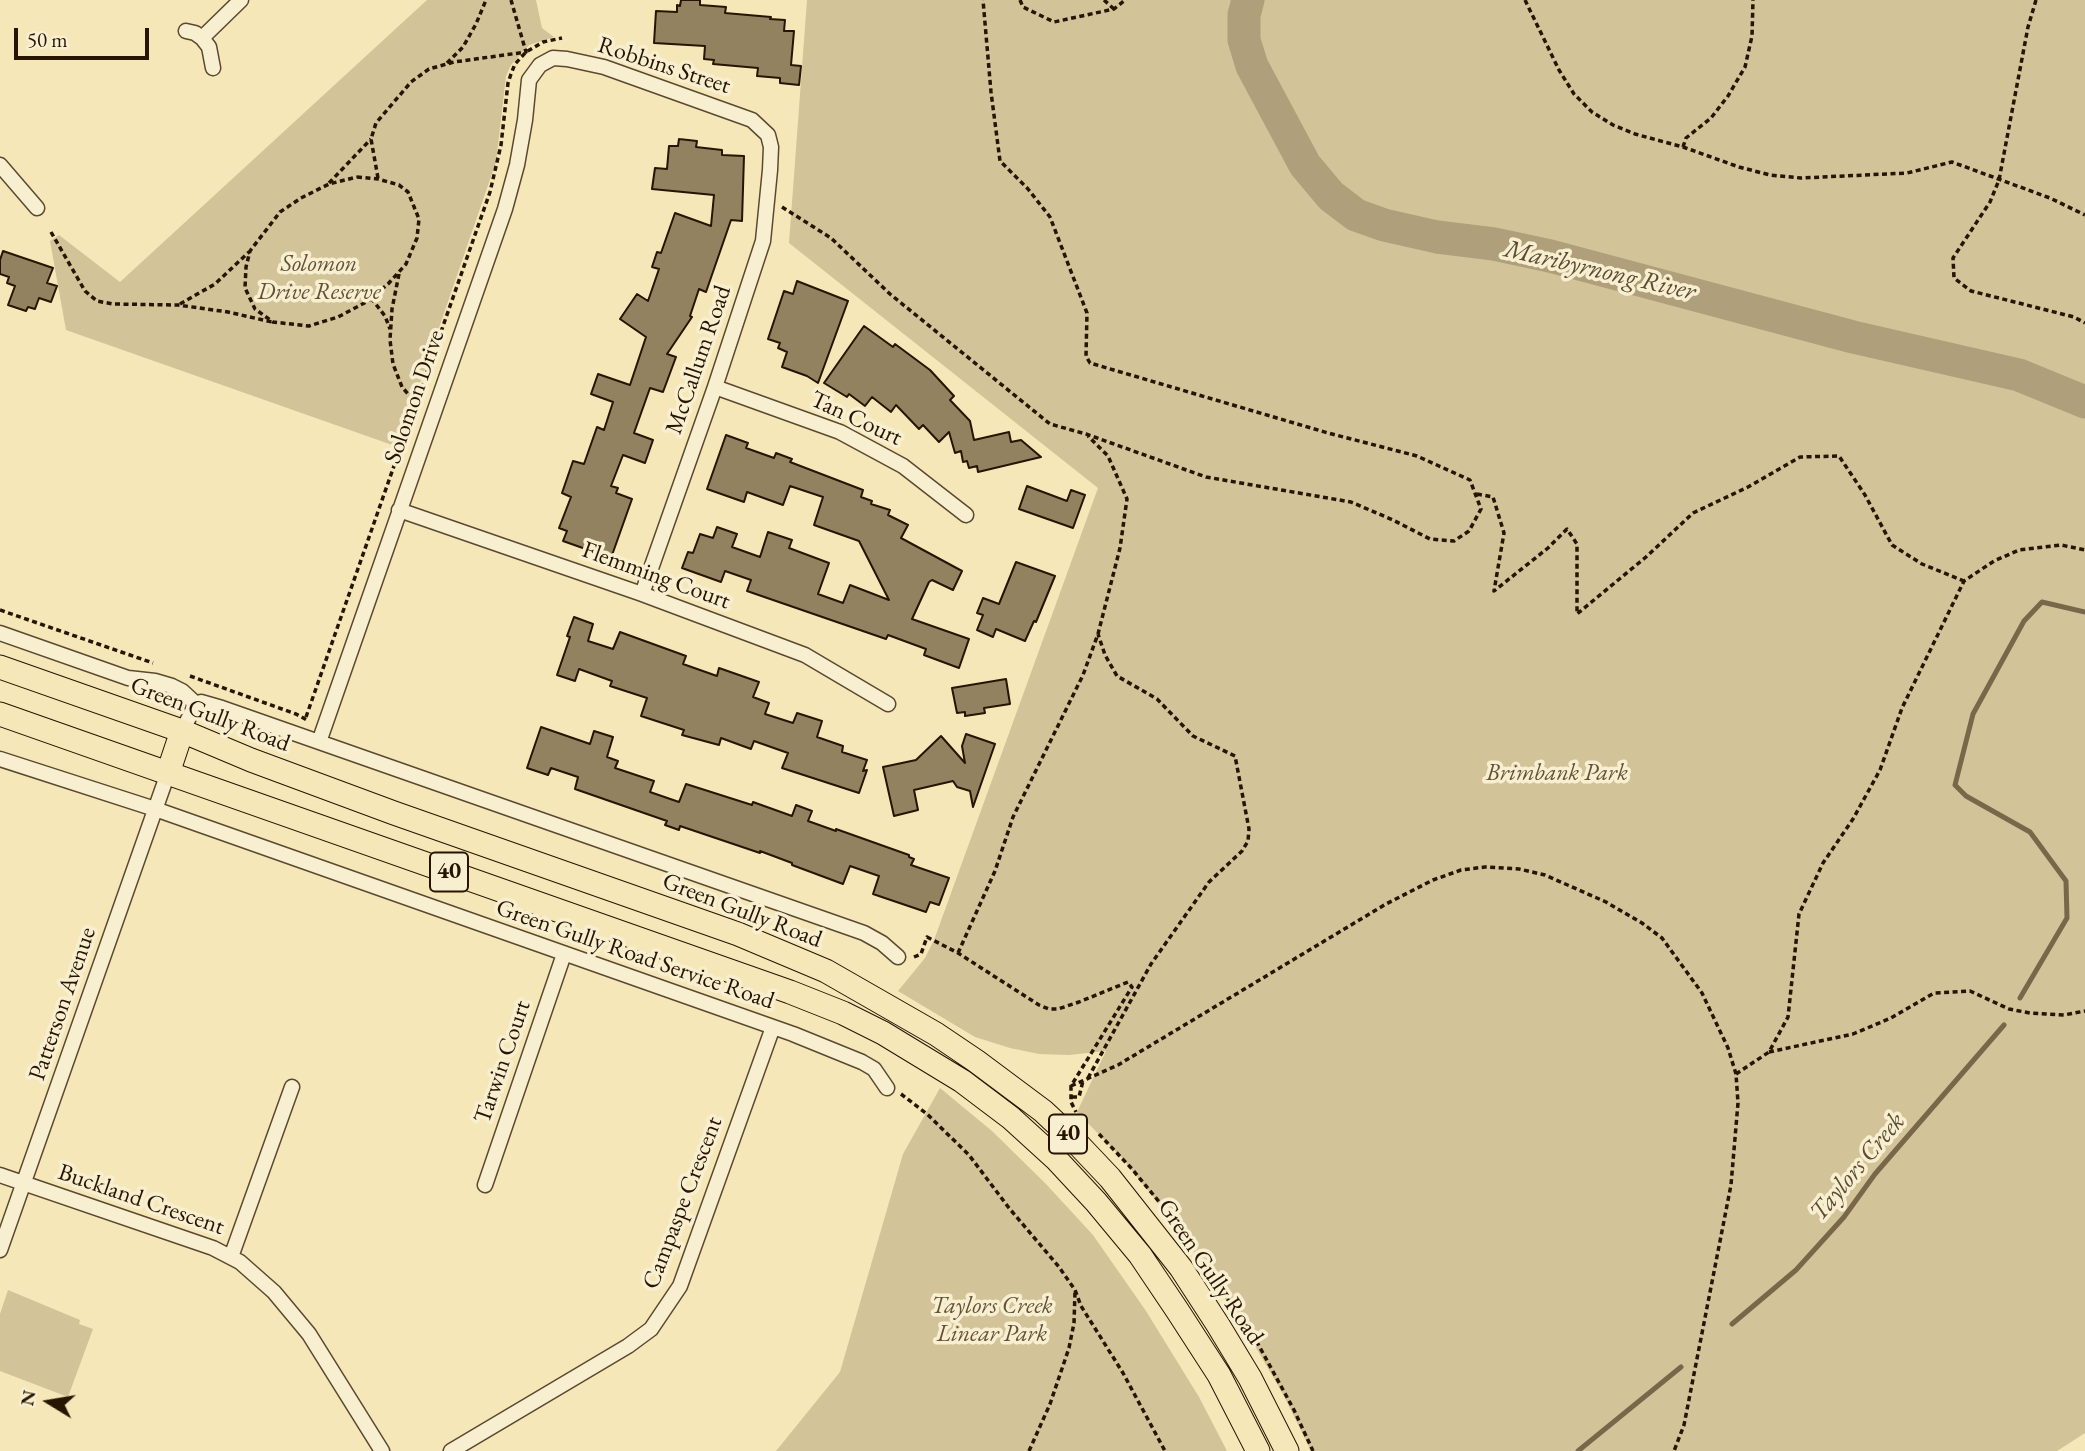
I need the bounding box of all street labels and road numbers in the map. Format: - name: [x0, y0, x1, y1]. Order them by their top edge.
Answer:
- street label: Robbins Street: [594, 31, 734, 101]
- street label: McCallum Road: [660, 282, 738, 438]
- street label: Solomon Drive: [379, 326, 451, 468]
- street label: Tan Court: [806, 385, 906, 453]
- street label: Flemming Court: [578, 536, 734, 616]
- street label: Green Gully Road: [126, 671, 294, 759]
- road number: 40: [430, 852, 468, 892]
- street label: Green Gully Road: [658, 867, 826, 955]
- street label: Green Gully Road Service Road: [492, 894, 778, 1016]
- street label: Patterson Avenue: [23, 924, 103, 1084]
- street label: Tarwin Court: [469, 997, 537, 1127]
- street label: Campaspe Crescent: [637, 1113, 729, 1293]
- road number: 40: [1049, 1114, 1087, 1154]
- street label: Buckland Crescent: [54, 1158, 228, 1242]
- street label: Green Gully Road: [1151, 1194, 1269, 1350]

